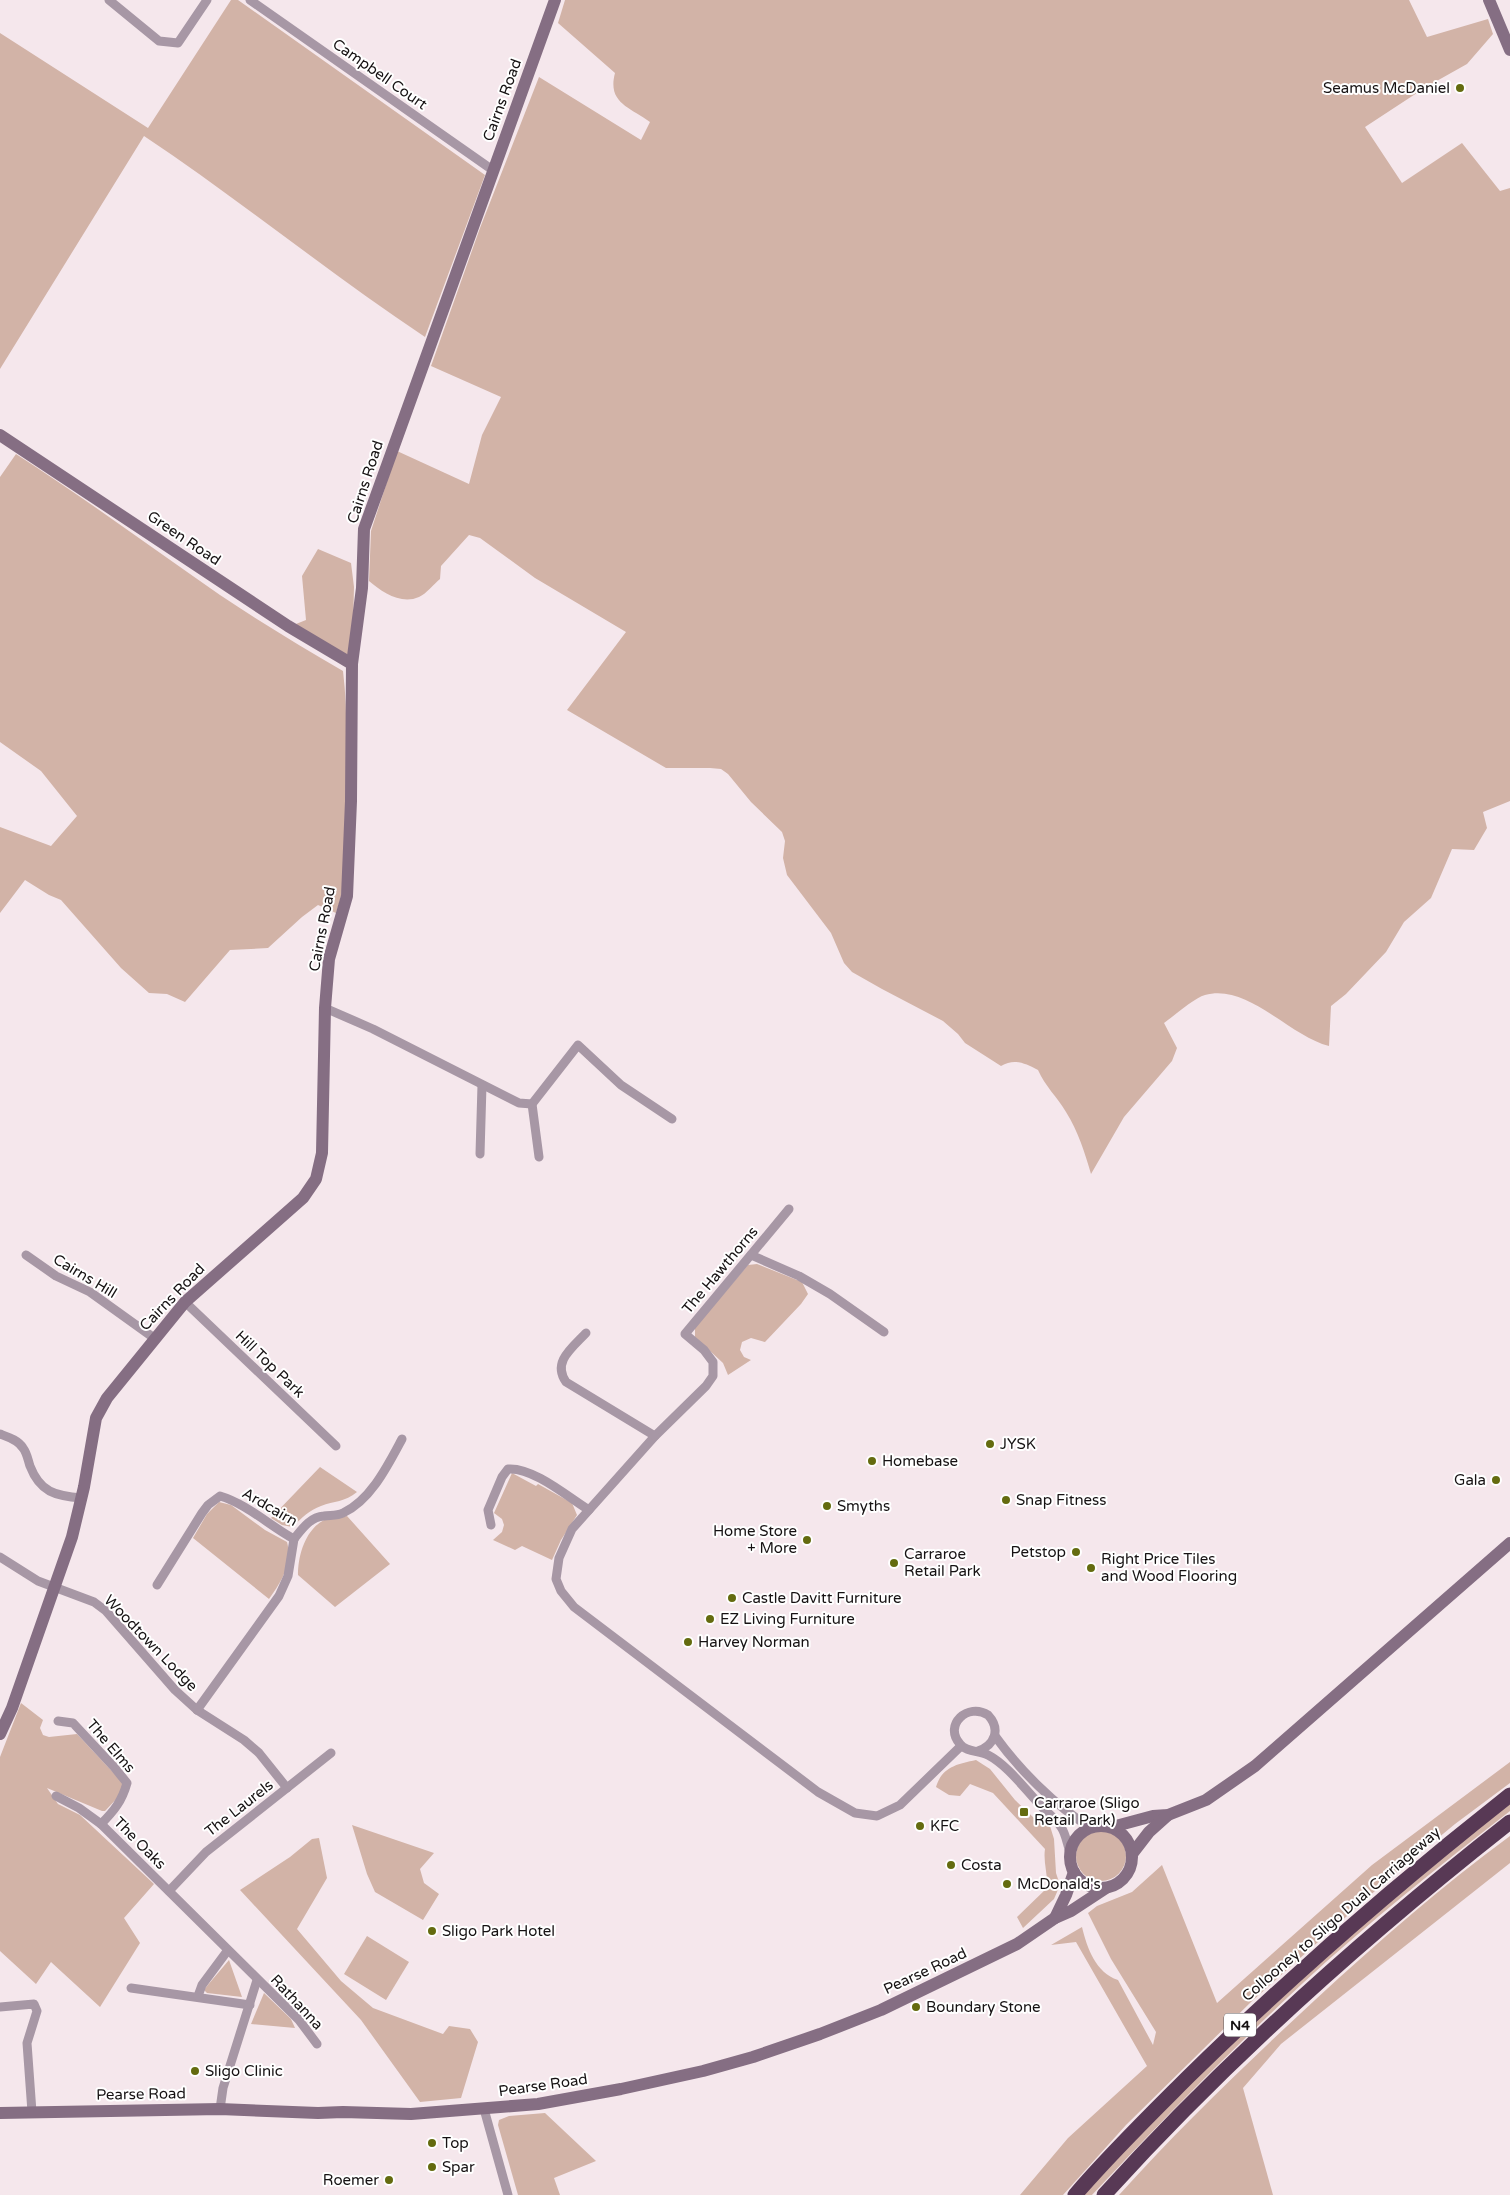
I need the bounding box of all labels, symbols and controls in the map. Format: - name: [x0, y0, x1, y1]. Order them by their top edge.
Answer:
- street label: Campbell Court: [329, 35, 431, 113]
- street label: Cairns Road: [479, 56, 525, 144]
- place label: Seamus McDaniel: [1323, 79, 1450, 97]
- marker: Seamus McDaniel: [1454, 82, 1466, 94]
- street label: Cairns Road: [343, 438, 387, 526]
- street label: Green Road: [144, 507, 224, 569]
- street label: Cairns Road: [305, 885, 339, 973]
- street label: The Hawthorns: [678, 1223, 762, 1317]
- street label: Cairns Hill: [50, 1250, 120, 1302]
- street label: Cairns Road: [136, 1260, 208, 1334]
- street label: Hill Top Park: [232, 1327, 308, 1401]
- place label: JYSK: [1000, 1435, 1036, 1453]
- marker: JYSK: [984, 1438, 996, 1450]
- place label: Homebase: [882, 1452, 958, 1470]
- marker: Homebase: [866, 1455, 878, 1467]
- place label: Gala: [1454, 1471, 1486, 1489]
- marker: Gala: [1490, 1474, 1502, 1486]
- street label: Ardcairn: [239, 1484, 301, 1530]
- place label: Snap Fitness: [1016, 1491, 1107, 1509]
- marker: Snap Fitness: [1000, 1494, 1012, 1506]
- place label: Smyths: [837, 1497, 890, 1515]
- marker: Smyths: [821, 1500, 833, 1512]
- place label: Home Store + More: [713, 1522, 797, 1557]
- marker: Home Store + More: [801, 1534, 813, 1546]
- place label: Petstop: [1011, 1543, 1066, 1561]
- place label: Carraroe Retail Park: [904, 1545, 981, 1580]
- marker: Petstop: [1070, 1546, 1082, 1558]
- place label: Right Price Tiles and Wood Flooring: [1101, 1550, 1237, 1585]
- marker: Carraroe Retail Park: [888, 1557, 900, 1569]
- marker: Right Price Tiles and Wood Flooring: [1085, 1562, 1097, 1574]
- place label: Castle Davitt Furniture: [742, 1589, 902, 1607]
- street label: Woodtown Lodge: [100, 1591, 202, 1695]
- marker: Castle Davitt Furniture: [726, 1592, 738, 1604]
- place label: EZ Living Furniture: [720, 1610, 855, 1628]
- marker: EZ Living Furniture: [704, 1613, 716, 1625]
- place label: Harvey Norman: [698, 1633, 810, 1651]
- marker: Harvey Norman: [682, 1636, 694, 1648]
- street label: The Elms: [83, 1716, 139, 1776]
- street label: The Laurels: [201, 1776, 277, 1840]
- place label: Carraroe (Sligo Retail Park): [1034, 1794, 1140, 1829]
- marker: Carraroe (Sligo Retail Park): [1018, 1806, 1030, 1818]
- street label: The Oaks: [110, 1813, 170, 1873]
- place label: KFC: [930, 1817, 959, 1835]
- marker: KFC: [914, 1820, 926, 1832]
- street label: Collooney to Sligo Dual Carriageway: [1238, 1823, 1444, 2005]
- place label: Costa: [961, 1856, 1002, 1874]
- marker: Costa: [945, 1859, 957, 1871]
- place label: McDonald's: [1017, 1875, 1101, 1893]
- marker: McDonald's: [1001, 1878, 1013, 1890]
- place label: Sligo Park Hotel: [442, 1922, 555, 1940]
- marker: Sligo Park Hotel: [426, 1925, 438, 1937]
- street label: Pearse Road: [880, 1944, 970, 1998]
- street label: Rathanna: [267, 1971, 327, 2033]
- place label: Boundary Stone: [926, 1998, 1041, 2016]
- marker: Boundary Stone: [910, 2001, 922, 2013]
- road number: N4: [1224, 2014, 1256, 2036]
- place label: Sligo Clinic: [205, 2062, 283, 2080]
- marker: Sligo Clinic: [189, 2065, 201, 2077]
- street label: Pearse Road: [497, 2070, 589, 2100]
- street label: Pearse Road: [96, 2084, 186, 2104]
- place label: Top: [442, 2134, 469, 2152]
- marker: Top: [426, 2137, 438, 2149]
- place label: Spar: [442, 2158, 475, 2176]
- marker: Spar: [426, 2161, 438, 2173]
- place label: Roemer: [323, 2171, 379, 2189]
- marker: Roemer: [383, 2174, 395, 2186]

